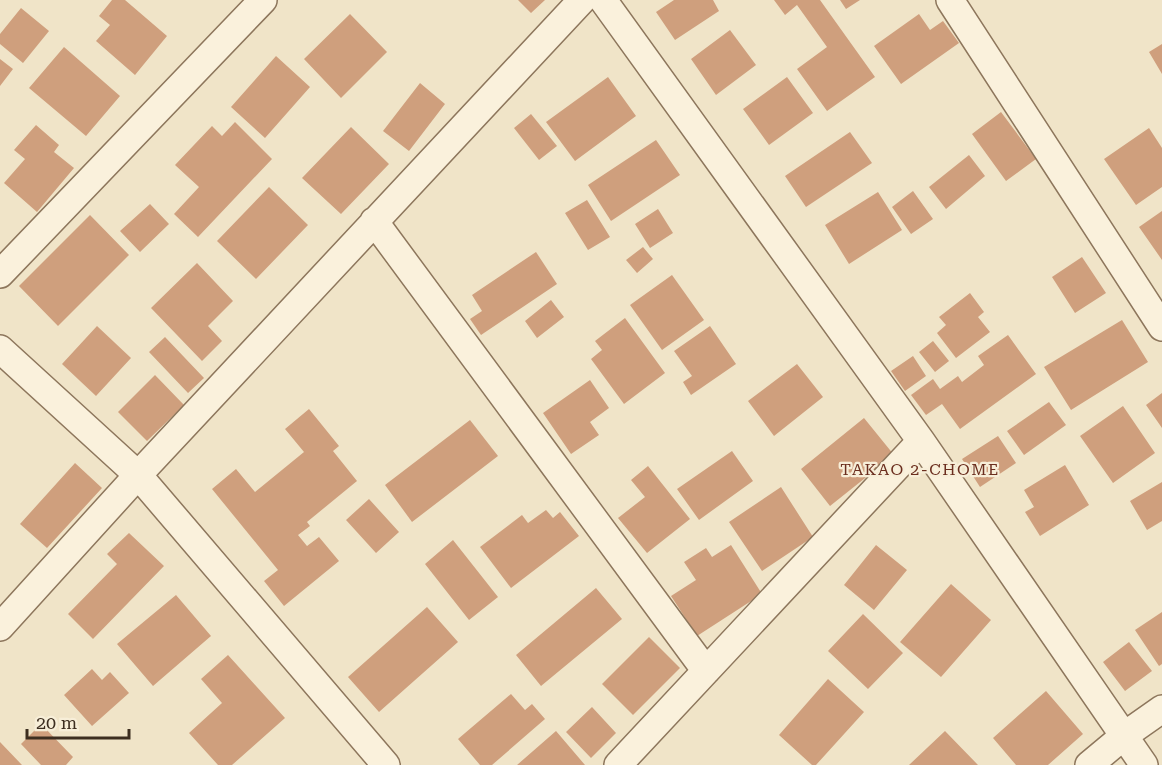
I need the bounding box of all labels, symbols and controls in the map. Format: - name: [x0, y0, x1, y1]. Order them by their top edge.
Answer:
- district label: TAKAO 2-CHOME: [840, 460, 1000, 479]
- scale bar: [27, 702, 129, 740]
- text: 20 m: [36, 712, 77, 733]

